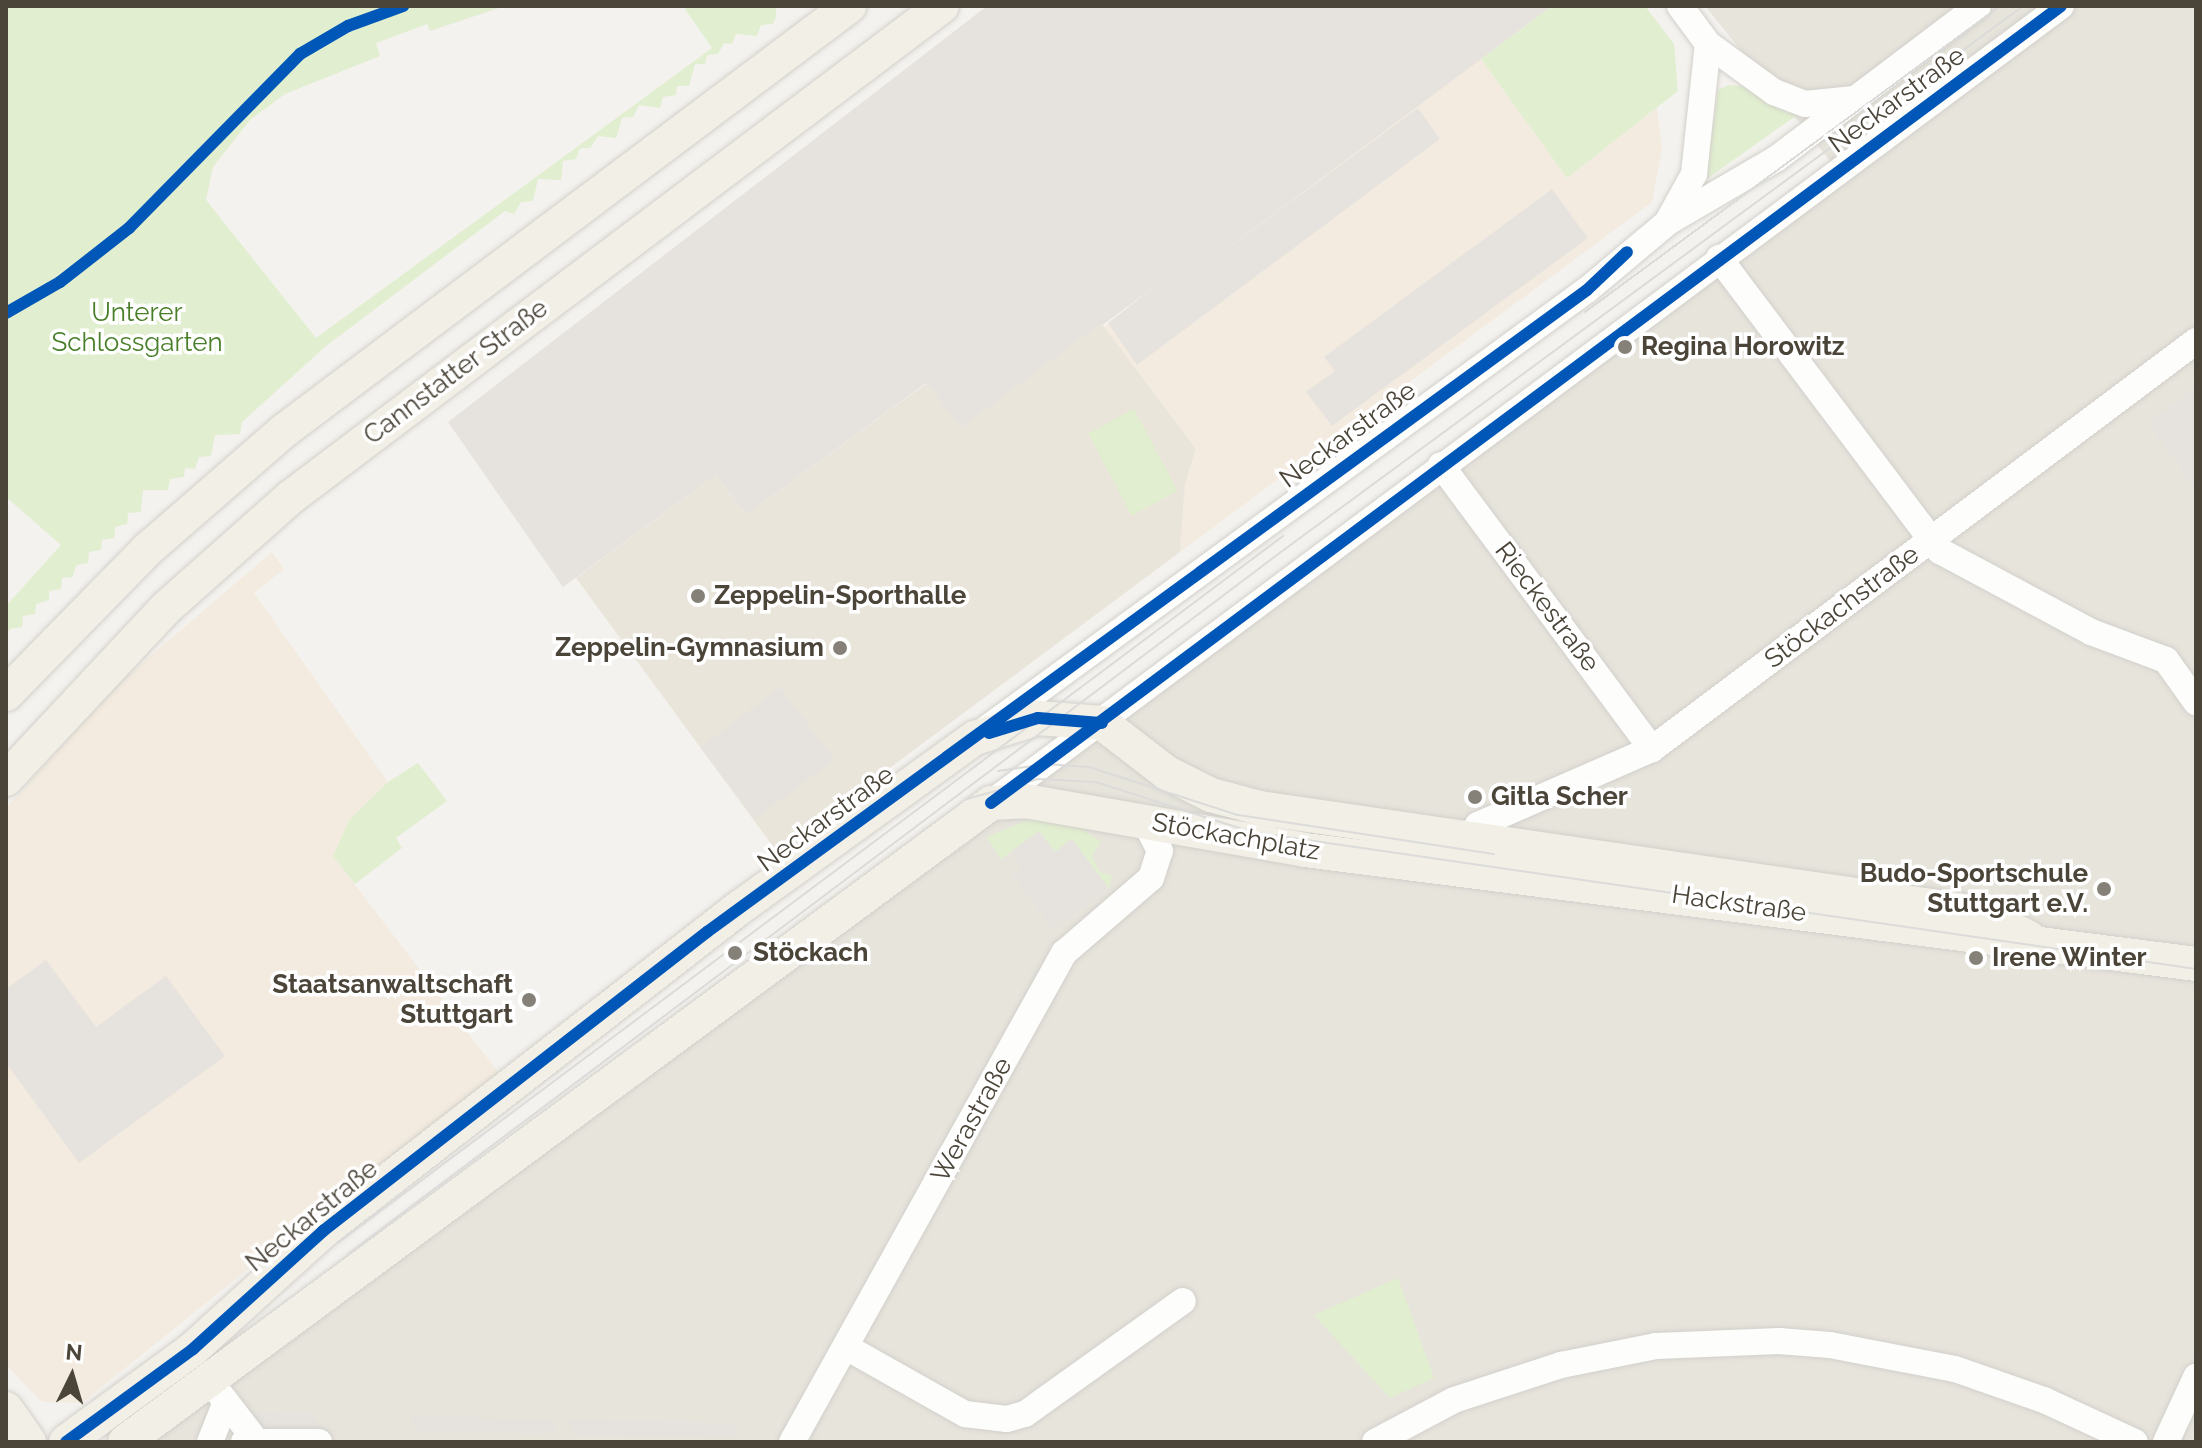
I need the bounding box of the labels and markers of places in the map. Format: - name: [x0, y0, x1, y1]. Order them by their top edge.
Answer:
- place label: Regina Horowitz: [1641, 331, 1845, 363]
- marker: Regina Horowitz: [1616, 338, 1634, 356]
- place label: Zeppelin-Sporthalle: [714, 580, 966, 612]
- marker: Zeppelin-Sporthalle: [689, 587, 707, 605]
- place label: Zeppelin-Gymnasium: [555, 632, 824, 664]
- marker: Zeppelin-Gymnasium: [831, 639, 849, 657]
- place label: Gitla Scher: [1491, 781, 1628, 813]
- marker: Gitla Scher: [1466, 788, 1484, 806]
- place label: Budo-Sportschule Stuttgart e.V.: [1860, 858, 2088, 920]
- marker: Budo-Sportschule Stuttgart e.V.: [2095, 880, 2113, 898]
- place label: Stöckach: [753, 937, 869, 969]
- marker: Stöckach: [724, 942, 746, 964]
- place label: Irene Winter: [1992, 942, 2148, 974]
- marker: Irene Winter: [1967, 949, 1985, 967]
- place label: Staatsanwaltschaft Stuttgart: [272, 969, 513, 1030]
- marker: Staatsanwaltschaft Stuttgart: [520, 991, 538, 1009]

